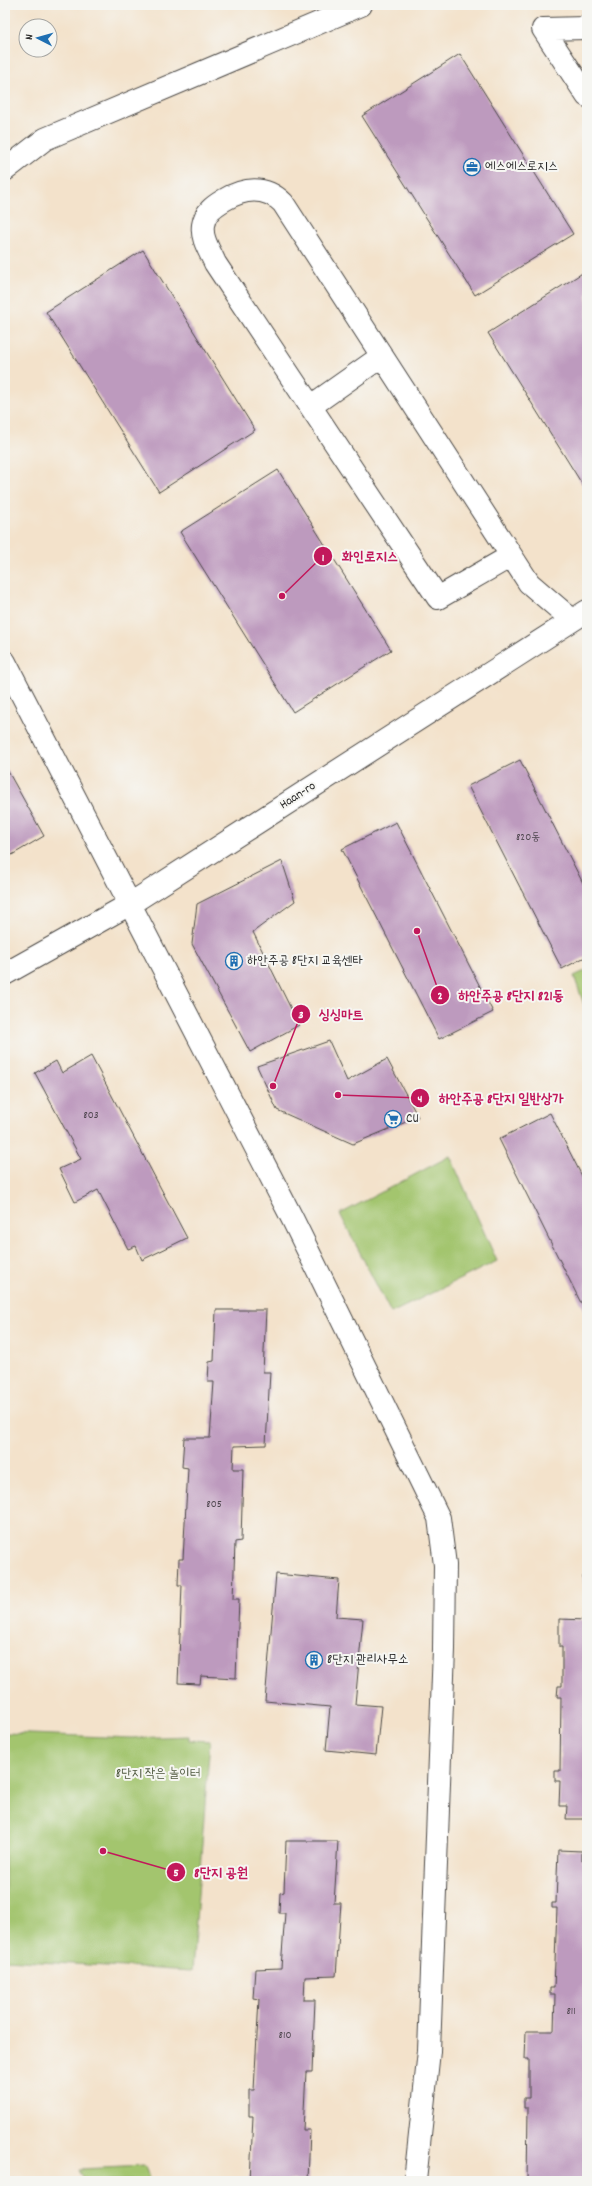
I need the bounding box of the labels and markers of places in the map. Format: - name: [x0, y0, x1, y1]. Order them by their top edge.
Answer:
- office icon: 에스에스로지스: [462, 157, 482, 177]
- place label: 에스에스로지스: [485, 158, 558, 177]
- callout: 화인로지스: [313, 543, 406, 569]
- building icon: 하안주공 8단지 교육센타: [224, 951, 244, 971]
- place label: 하안주공 8단지 교육센타: [247, 952, 363, 971]
- callout: 하안주공 8단지 821동: [430, 982, 572, 1008]
- callout: 싱싱마트: [291, 1001, 372, 1027]
- callout: 하안주공 8단지 일반상가: [410, 1085, 571, 1111]
- supermarket icon: CU: [383, 1109, 403, 1129]
- place label: CU: [406, 1110, 419, 1129]
- building icon: 8단지 관리사무소: [304, 1650, 324, 1670]
- place label: 8단지 관리사무소: [327, 1651, 408, 1670]
- callout: 8단지 공원: [166, 1859, 256, 1885]

